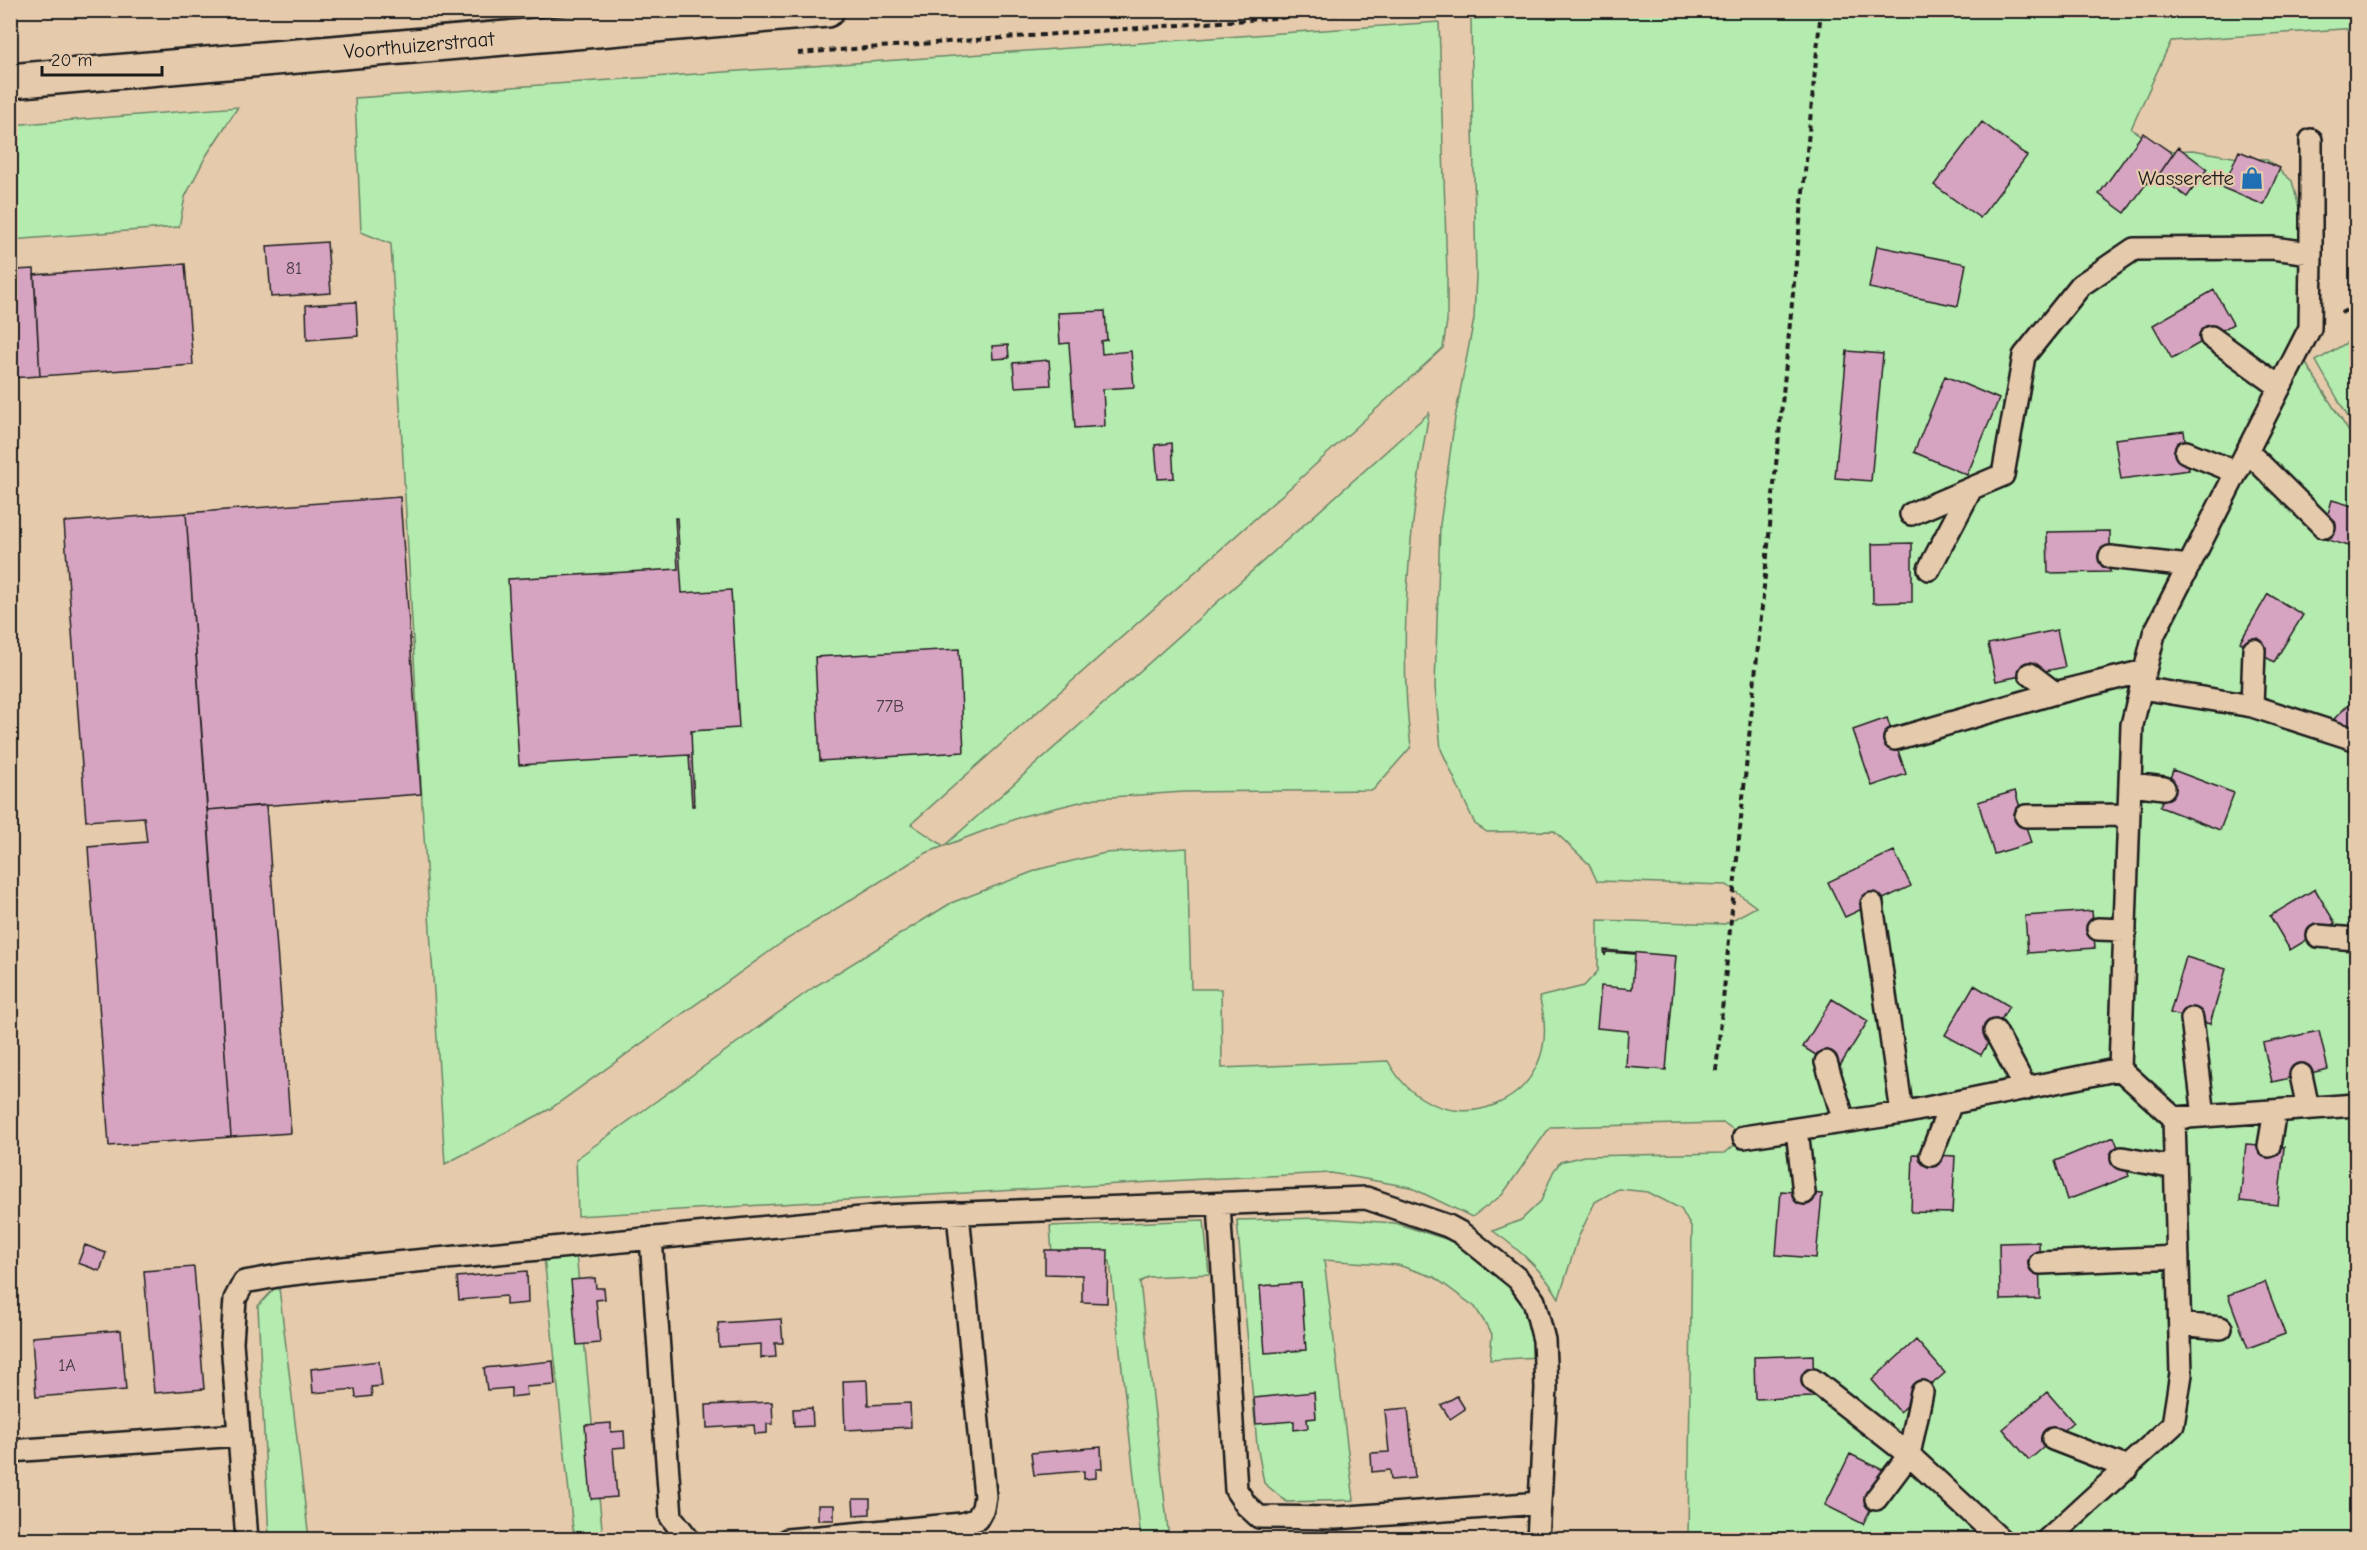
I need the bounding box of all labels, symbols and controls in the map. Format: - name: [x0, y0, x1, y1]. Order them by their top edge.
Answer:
- street label: Voorthuizerstraat: [343, 26, 496, 64]
- scale bar: [42, 39, 162, 77]
- text: 20 m: [51, 50, 92, 71]
- shop icon: Wasserette: [2239, 165, 2265, 191]
- place label: Wasserette: [2138, 166, 2234, 190]
- house number: 81: [286, 258, 302, 279]
- house number: 77B: [876, 696, 904, 717]
- house number: 1A: [58, 1355, 76, 1376]

